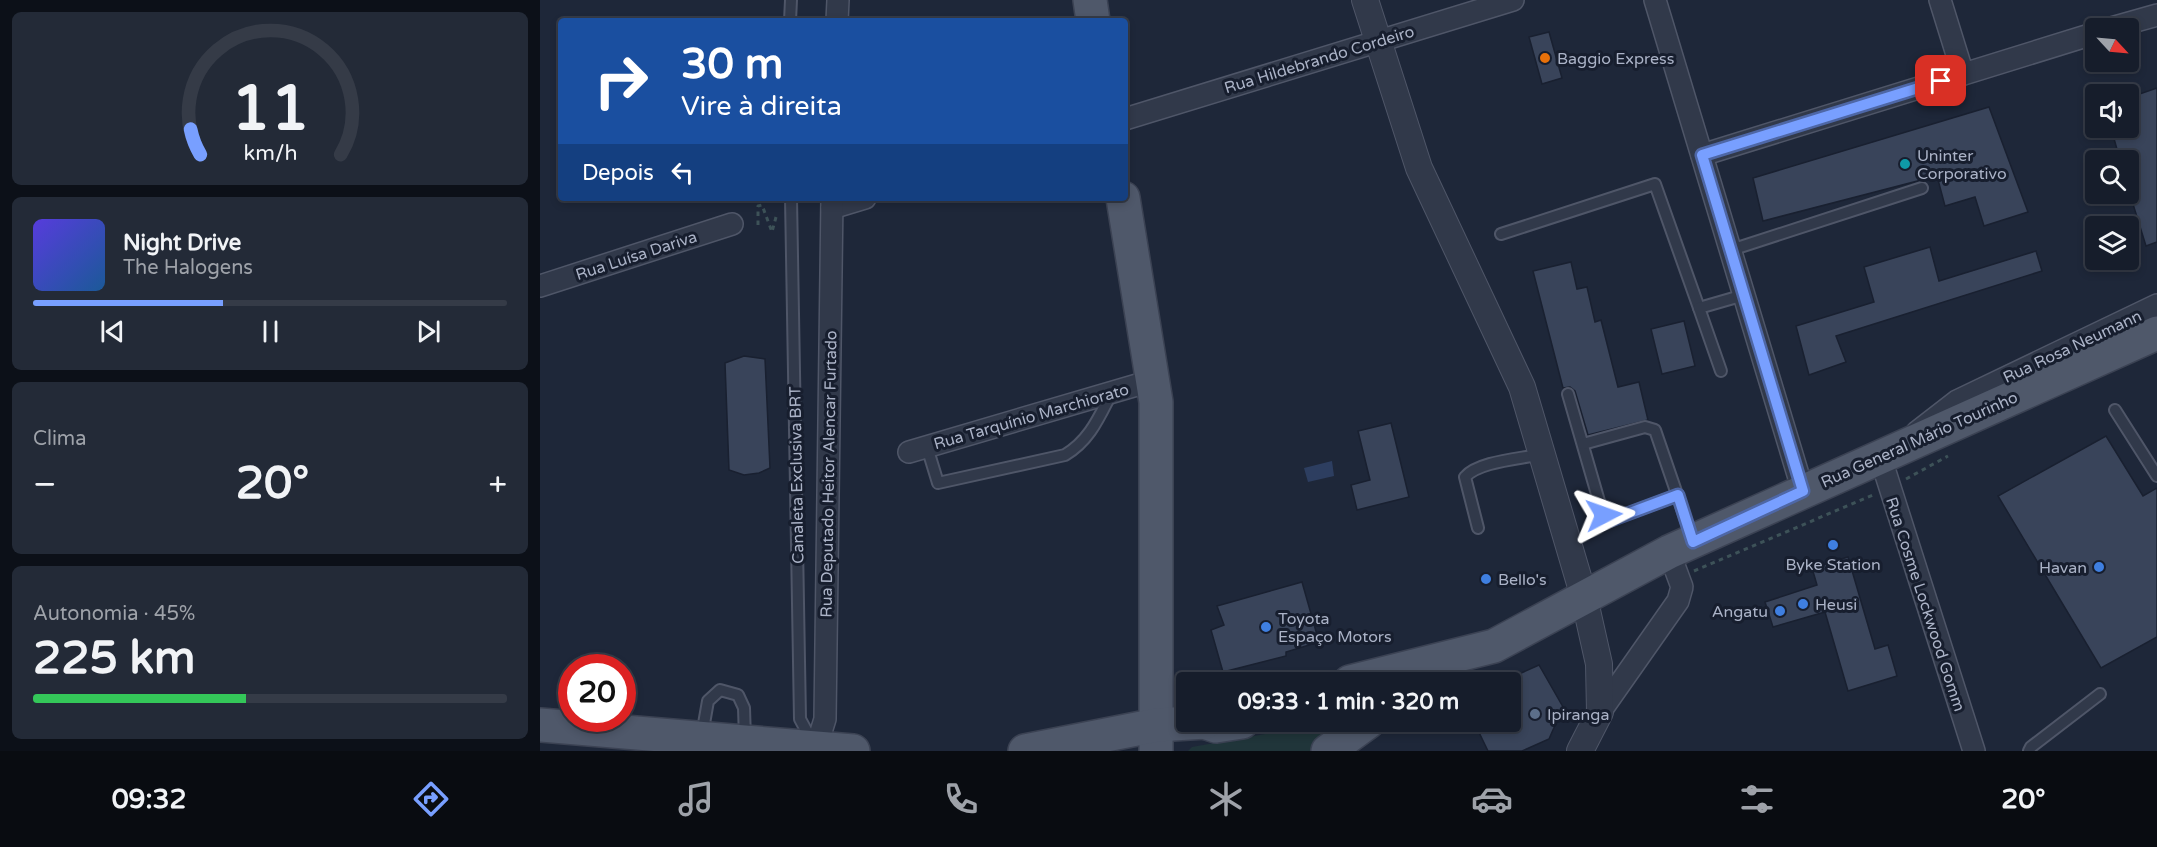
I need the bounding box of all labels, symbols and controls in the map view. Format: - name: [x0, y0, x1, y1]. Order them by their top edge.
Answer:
- north arrow: [2085, 18, 2139, 72]
- map controls: [2085, 18, 2139, 270]
- street label: Rua Hildebrando Cordeiro: [1222, 22, 1417, 98]
- text: 30 m: [681, 39, 783, 90]
- icon: right: [582, 42, 660, 120]
- place label: Baggio Express: [1557, 49, 1674, 69]
- marker: Baggio Express: [1538, 51, 1552, 65]
- pin: [1915, 55, 1966, 106]
- icon: arrive: [1924, 64, 1957, 97]
- text: 11: [231, 73, 309, 148]
- button: sound: [2085, 84, 2139, 138]
- text: Vire à direita: [681, 90, 842, 123]
- text: km/h: [243, 141, 297, 167]
- place label: Uninter Corporativo: [1917, 146, 2007, 184]
- button: search: [2085, 150, 2139, 204]
- icon: left: [666, 156, 699, 189]
- marker: Uninter Corporativo: [1898, 157, 1912, 171]
- text: Depois: [582, 160, 654, 186]
- button: layers: [2085, 216, 2139, 270]
- street label: Rua Luísa Dariva: [573, 227, 700, 285]
- text: Night Drive: [123, 230, 241, 256]
- text: The Halogens: [123, 256, 253, 280]
- street label: Rua Rosa Neumann: [2000, 306, 2145, 388]
- icon: previous: [96, 315, 129, 348]
- icon: pause: [254, 315, 287, 348]
- icon: next: [412, 315, 445, 348]
- street label: Rua Deputado Heitor Alencar Furtado: [816, 330, 842, 618]
- street label: Rua Tarquínio Marchiorato: [931, 380, 1131, 454]
- street label: Canaleta Exclusiva BRT: [785, 386, 809, 564]
- street label: Rua General Mário Tourinho: [1818, 387, 2021, 492]
- text: Clima: [33, 427, 86, 451]
- text: 20°: [236, 457, 309, 511]
- text: −: [33, 465, 57, 504]
- text: +: [488, 465, 507, 504]
- position arrow: [1572, 483, 1636, 547]
- street label: Rua Cosme Lockwood Gomm: [1881, 495, 1969, 714]
- marker: Byke Station: [1826, 538, 1840, 552]
- place label: Byke Station: [1785, 555, 1881, 575]
- place label: Havan: [2039, 558, 2087, 578]
- marker: Havan: [2092, 560, 2106, 574]
- place label: Bello's: [1498, 570, 1547, 590]
- marker: Bello's: [1479, 572, 1493, 586]
- place label: Heusi: [1815, 595, 1857, 615]
- marker: Heusi: [1796, 597, 1810, 611]
- text: Autonomia · 45%: [33, 602, 195, 626]
- place label: Angatu: [1712, 602, 1768, 622]
- marker: Angatu: [1773, 604, 1787, 618]
- place label: Toyota Espaço Motors: [1278, 609, 1392, 647]
- marker: Toyota Espaço Motors: [1259, 620, 1273, 634]
- text: 225 km: [33, 632, 195, 686]
- speed limit sign: 20: [558, 654, 636, 732]
- text: 09:33 · 1 min · 320 m: [1238, 689, 1459, 715]
- place label: Ipiranga: [1547, 705, 1609, 725]
- marker: Ipiranga: [1528, 707, 1542, 721]
- icon: directions: [410, 778, 452, 820]
- icon: music: [675, 778, 717, 820]
- icon: phone: [940, 778, 982, 820]
- icon: climate: [1205, 778, 1247, 820]
- icon: car: [1471, 778, 1513, 820]
- icon: filters: [1736, 778, 1778, 820]
- text: 09:32: [112, 783, 186, 816]
- text: 20°: [2001, 783, 2045, 816]

